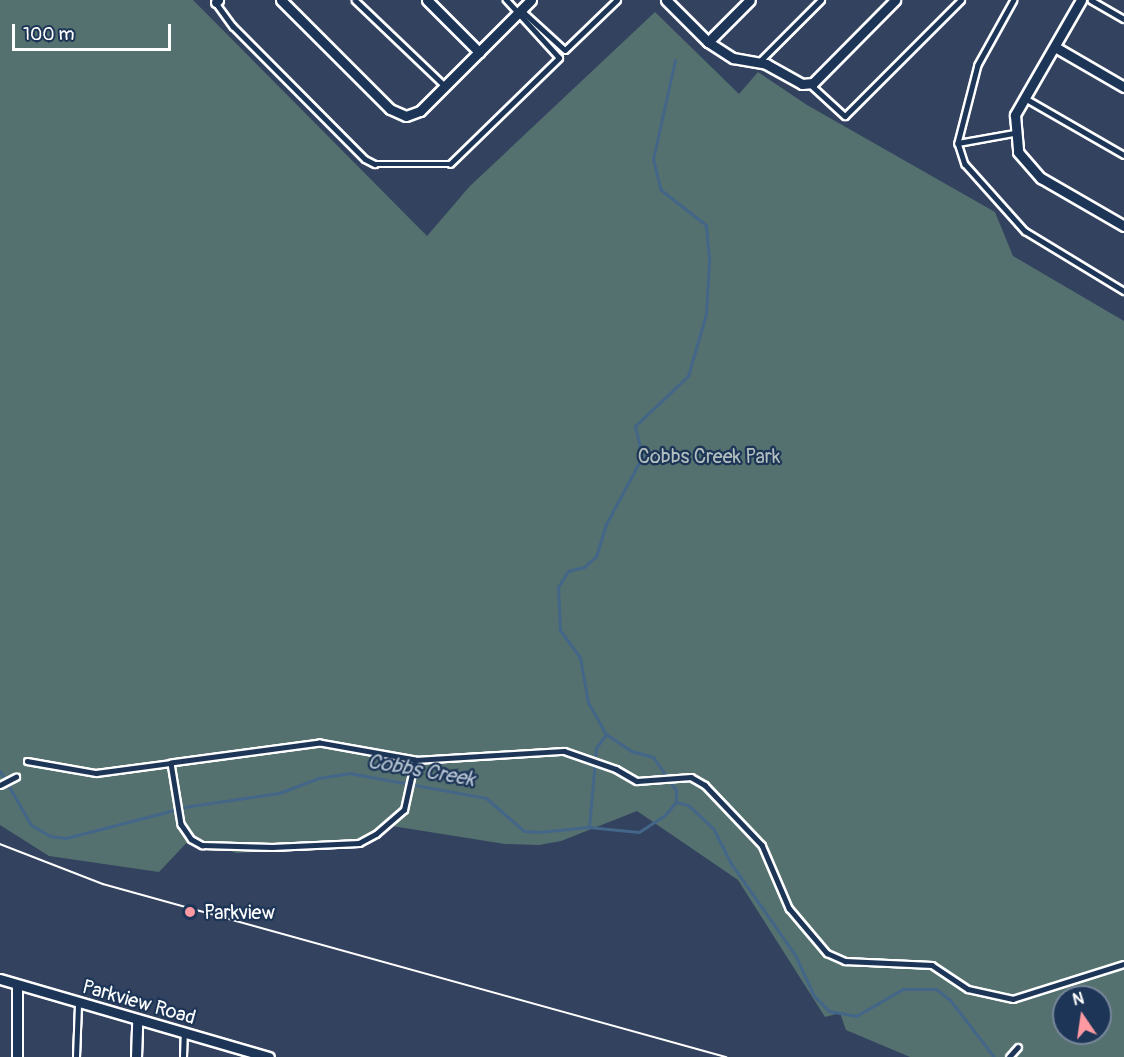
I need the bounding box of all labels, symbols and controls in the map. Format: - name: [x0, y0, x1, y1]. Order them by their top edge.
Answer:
- scale bar: [15, 12, 174, 50]
- text: 100 m: [23, 23, 75, 46]
- park label: Cobbs Creek Park: [638, 444, 780, 468]
- water label: Cobbs Creek: [365, 749, 477, 793]
- place label: Parkview: [204, 900, 275, 924]
- marker: Parkview: [181, 903, 199, 921]
- street label: Parkview Road: [80, 974, 198, 1030]
- north arrow: [1052, 985, 1112, 1045]
- text: N: [1071, 988, 1086, 1010]

